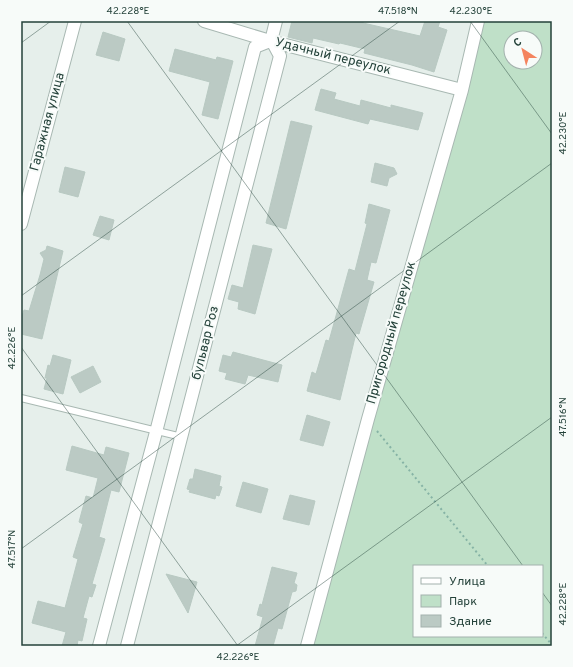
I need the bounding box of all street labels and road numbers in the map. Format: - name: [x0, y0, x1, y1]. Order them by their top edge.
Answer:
- street label: Удачный переулок: [273, 35, 393, 79]
- street label: Гаражная улица: [27, 71, 69, 173]
- street label: Пригородный переулок: [364, 260, 420, 406]
- street label: бульвар Роз: [189, 304, 223, 382]

